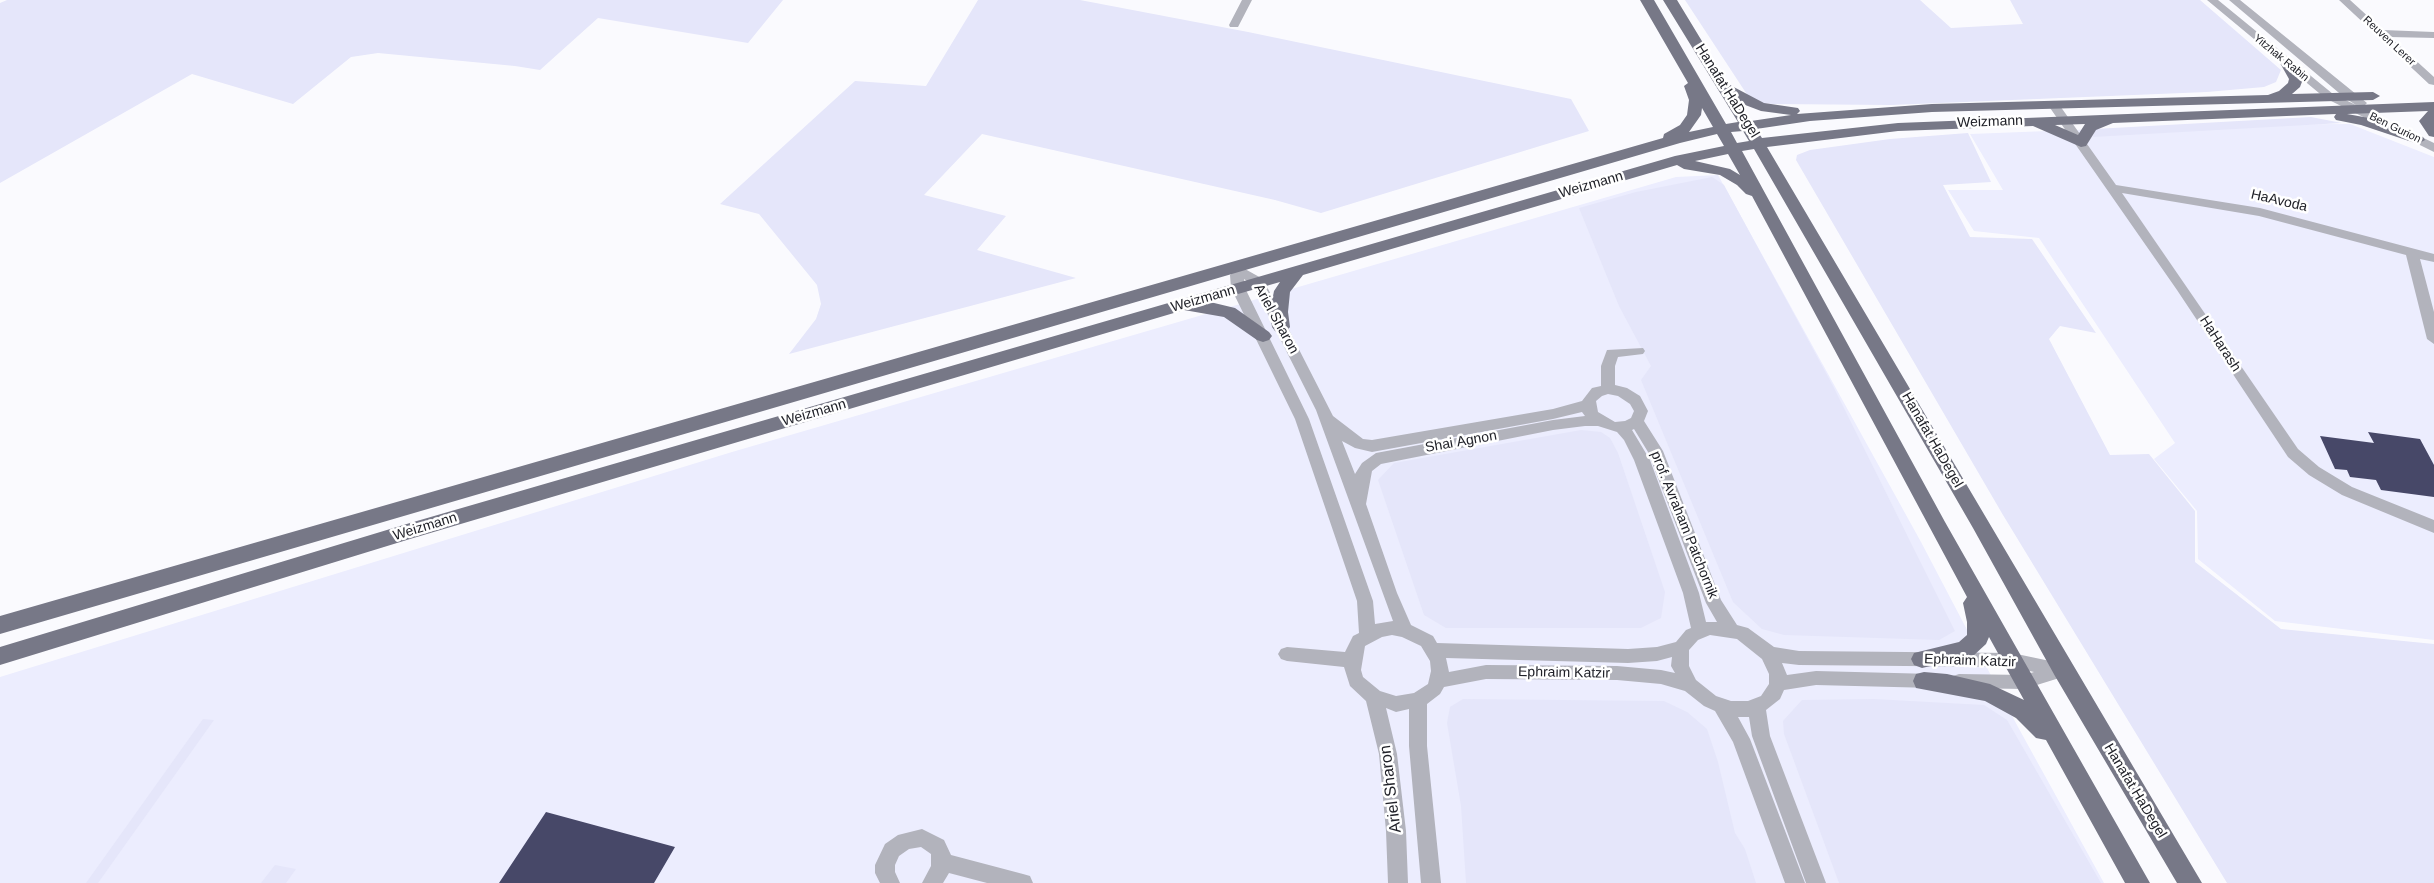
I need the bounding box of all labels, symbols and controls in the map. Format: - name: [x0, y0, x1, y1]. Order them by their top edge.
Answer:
- street label: Reuven Lerer: [2360, 13, 2418, 69]
- street label: Yitzhak Rabin: [2251, 32, 2311, 84]
- street label: Hanafat HaDegel: [1691, 41, 1763, 141]
- street label: Ben Gurion: [2367, 110, 2423, 146]
- street label: Weizmann: [1957, 112, 2023, 132]
- street label: Weizmann: [1557, 168, 1625, 202]
- street label: HaAvoda: [2249, 186, 2309, 216]
- street label: Ariel Sharon: [1250, 281, 1302, 357]
- street label: Weizmann: [1169, 282, 1237, 316]
- street label: HaHarash: [2196, 313, 2244, 375]
- street label: Hanafat HaDegel: [1898, 389, 1966, 491]
- street label: Weizmann: [780, 396, 848, 430]
- street label: Shai Agnon: [1424, 427, 1498, 457]
- street label: prof. Avraham Patchornik: [1647, 449, 1721, 601]
- street label: Weizmann: [391, 509, 459, 545]
- street label: Ephraim Katzir: [1924, 651, 2016, 671]
- street label: Ephraim Katzir: [1518, 664, 1610, 682]
- street label: Hanafat HaDegel: [2100, 741, 2170, 841]
- street label: Ariel Sharon: [1376, 744, 1406, 834]

